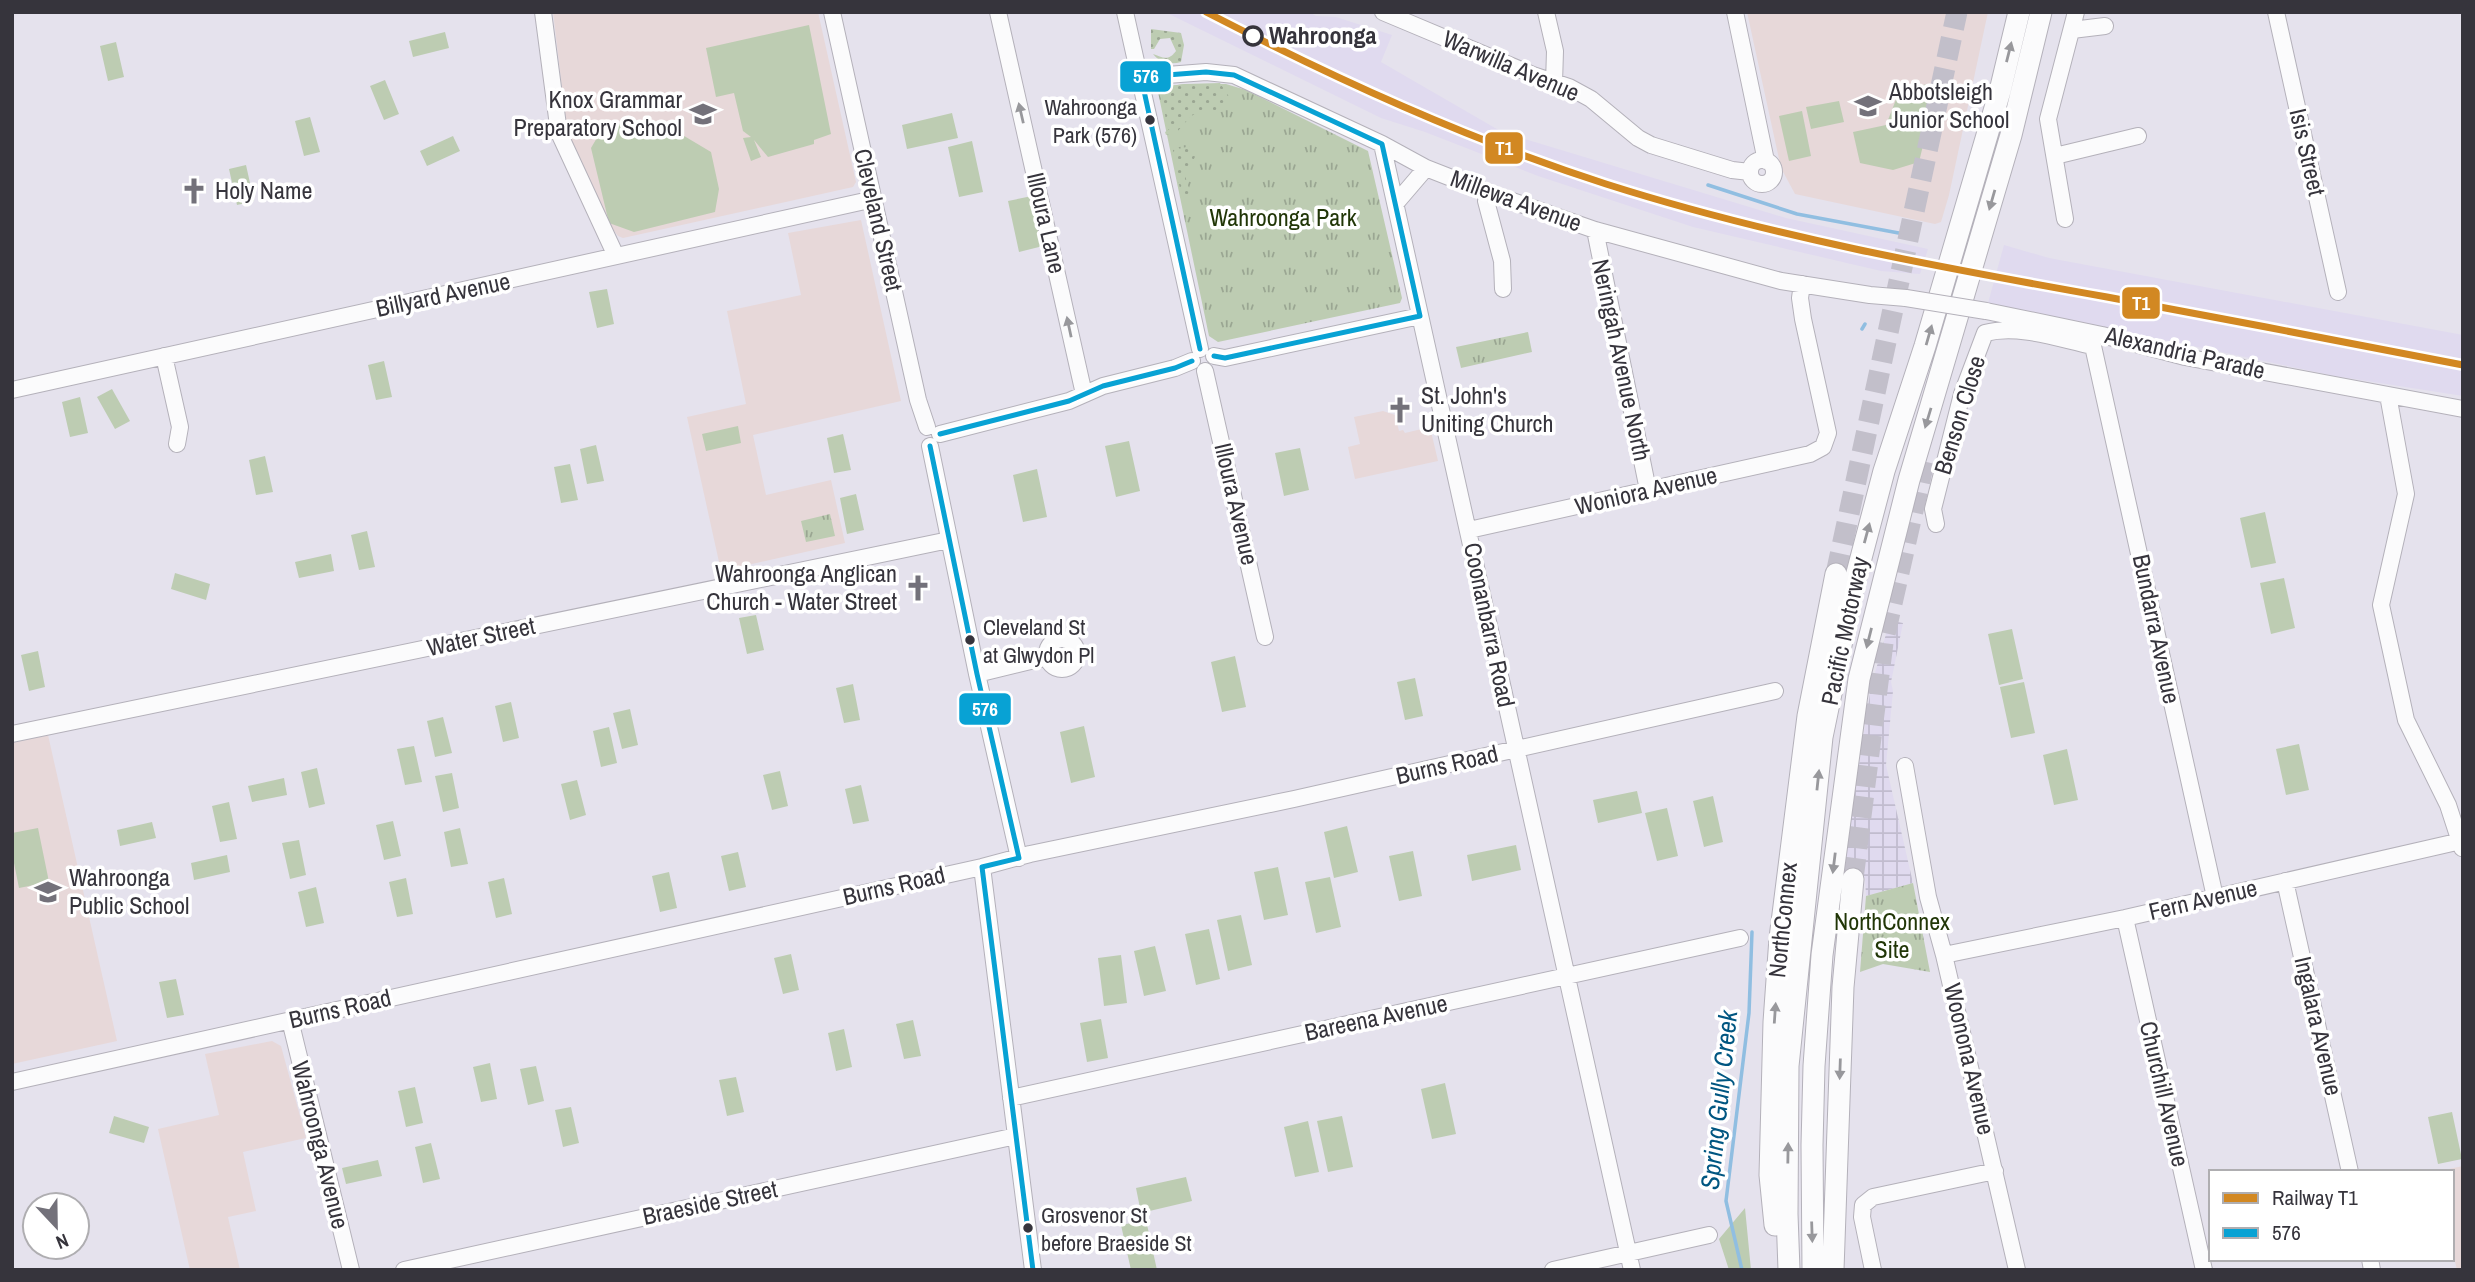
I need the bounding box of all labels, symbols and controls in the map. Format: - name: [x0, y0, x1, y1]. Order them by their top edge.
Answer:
- place label: Wahroonga: [1269, 19, 1377, 51]
- street label: Warwilla Avenue: [1438, 22, 1585, 108]
- marker: Wahroonga: [1243, 26, 1263, 46]
- one-way arrow: [2004, 40, 2015, 62]
- line badge: 576: [1119, 60, 1172, 93]
- text: 576: [1133, 63, 1159, 89]
- place label: Abbotsleigh Junior School: [1888, 75, 2009, 135]
- place label: Knox Grammar Preparatory School: [514, 83, 682, 143]
- school or university icon: Abbotsleigh Junior School: [1853, 91, 1883, 121]
- place label: Wahroonga Park (576): [1044, 92, 1137, 150]
- school or university icon: Knox Grammar Preparatory School: [688, 99, 718, 129]
- one-way arrow: [1016, 102, 1027, 124]
- street label: Isis Street: [2282, 105, 2334, 199]
- marker: Wahroonga Park (576): [1143, 113, 1157, 127]
- line badge: T1: [1484, 131, 1524, 165]
- text: T1: [1495, 135, 1513, 161]
- street label: Cleveland Street: [847, 145, 911, 295]
- street label: Millewa Avenue: [1446, 162, 1586, 239]
- street label: Illoura Lane: [1020, 169, 1074, 276]
- place label: Holy Name: [215, 174, 312, 206]
- church icon: Holy Name: [179, 176, 209, 206]
- one-way arrow: [1986, 190, 1996, 211]
- park label: Wahroonga Park: [1210, 201, 1357, 233]
- street label: Neringah Avenue North: [1585, 256, 1659, 464]
- street label: Billyard Avenue: [373, 264, 513, 324]
- line badge: T1: [2121, 286, 2161, 320]
- text: T1: [2132, 290, 2150, 316]
- one-way arrow: [1064, 316, 1075, 338]
- street label: Alexandria Parade: [2101, 318, 2268, 386]
- one-way arrow: [1924, 324, 1934, 345]
- street label: Benson Close: [1926, 351, 1992, 478]
- place label: St. John's Uniting Church: [1421, 379, 1553, 439]
- church icon: St. John's Uniting Church: [1385, 395, 1415, 425]
- one-way arrow: [1922, 408, 1932, 429]
- street label: Illoura Avenue: [1207, 440, 1267, 568]
- street label: Woniora Avenue: [1572, 458, 1720, 522]
- one-way arrow: [1863, 522, 1873, 543]
- street label: Coonanbarra Road: [1457, 540, 1523, 710]
- street label: Bundarra Avenue: [2126, 551, 2188, 706]
- street label: Pacific Motorway: [1813, 553, 1875, 708]
- place label: Wahroonga Anglican Church - Water Street: [706, 557, 898, 617]
- church icon: Wahroonga Anglican Church - Water Street: [903, 573, 933, 603]
- street label: Water Street: [424, 609, 538, 663]
- place label: Cleveland St at Glwydon Pl: [983, 612, 1094, 670]
- one-way arrow: [1863, 627, 1874, 649]
- marker: Cleveland St at Glwydon Pl: [963, 633, 977, 647]
- line badge: 576: [958, 692, 1012, 726]
- text: 576: [972, 696, 998, 722]
- street label: Burns Road: [1393, 737, 1501, 791]
- one-way arrow: [1813, 768, 1824, 790]
- one-way arrow: [1828, 852, 1839, 874]
- street label: Burns Road: [840, 858, 948, 912]
- street label: NorthConnex: [1760, 860, 1804, 979]
- place label: Wahroonga Public School: [69, 861, 189, 921]
- street label: Fern Avenue: [2145, 871, 2260, 927]
- school or university icon: Wahroonga Public School: [33, 877, 63, 907]
- park label: NorthConnex Site: [1834, 905, 1950, 965]
- street label: Ingalara Avenue: [2287, 953, 2351, 1099]
- street label: Woonona Avenue: [1937, 980, 2003, 1138]
- street label: Burns Road: [286, 981, 394, 1035]
- street label: Bareena Avenue: [1301, 986, 1450, 1048]
- one-way arrow: [1769, 1001, 1780, 1023]
- water label: Spring Gully Creek: [1692, 1007, 1745, 1191]
- street label: Churchill Avenue: [2133, 1018, 2197, 1170]
- street label: Wahroonga Avenue: [285, 1058, 357, 1232]
- one-way arrow: [1834, 1058, 1845, 1080]
- one-way arrow: [1782, 1141, 1793, 1163]
- legend: [2209, 1170, 2454, 1261]
- street label: Braeside Street: [640, 1172, 781, 1232]
- text: Railway T1: [2272, 1183, 2358, 1212]
- north arrow: [21, 1191, 91, 1261]
- place label: Grosvenor St before Braeside St: [1041, 1200, 1191, 1258]
- text: 576: [2272, 1218, 2301, 1247]
- marker: Grosvenor St before Braeside St: [1021, 1221, 1035, 1235]
- one-way arrow: [1807, 1221, 1818, 1243]
- text: N: [52, 1228, 72, 1256]

